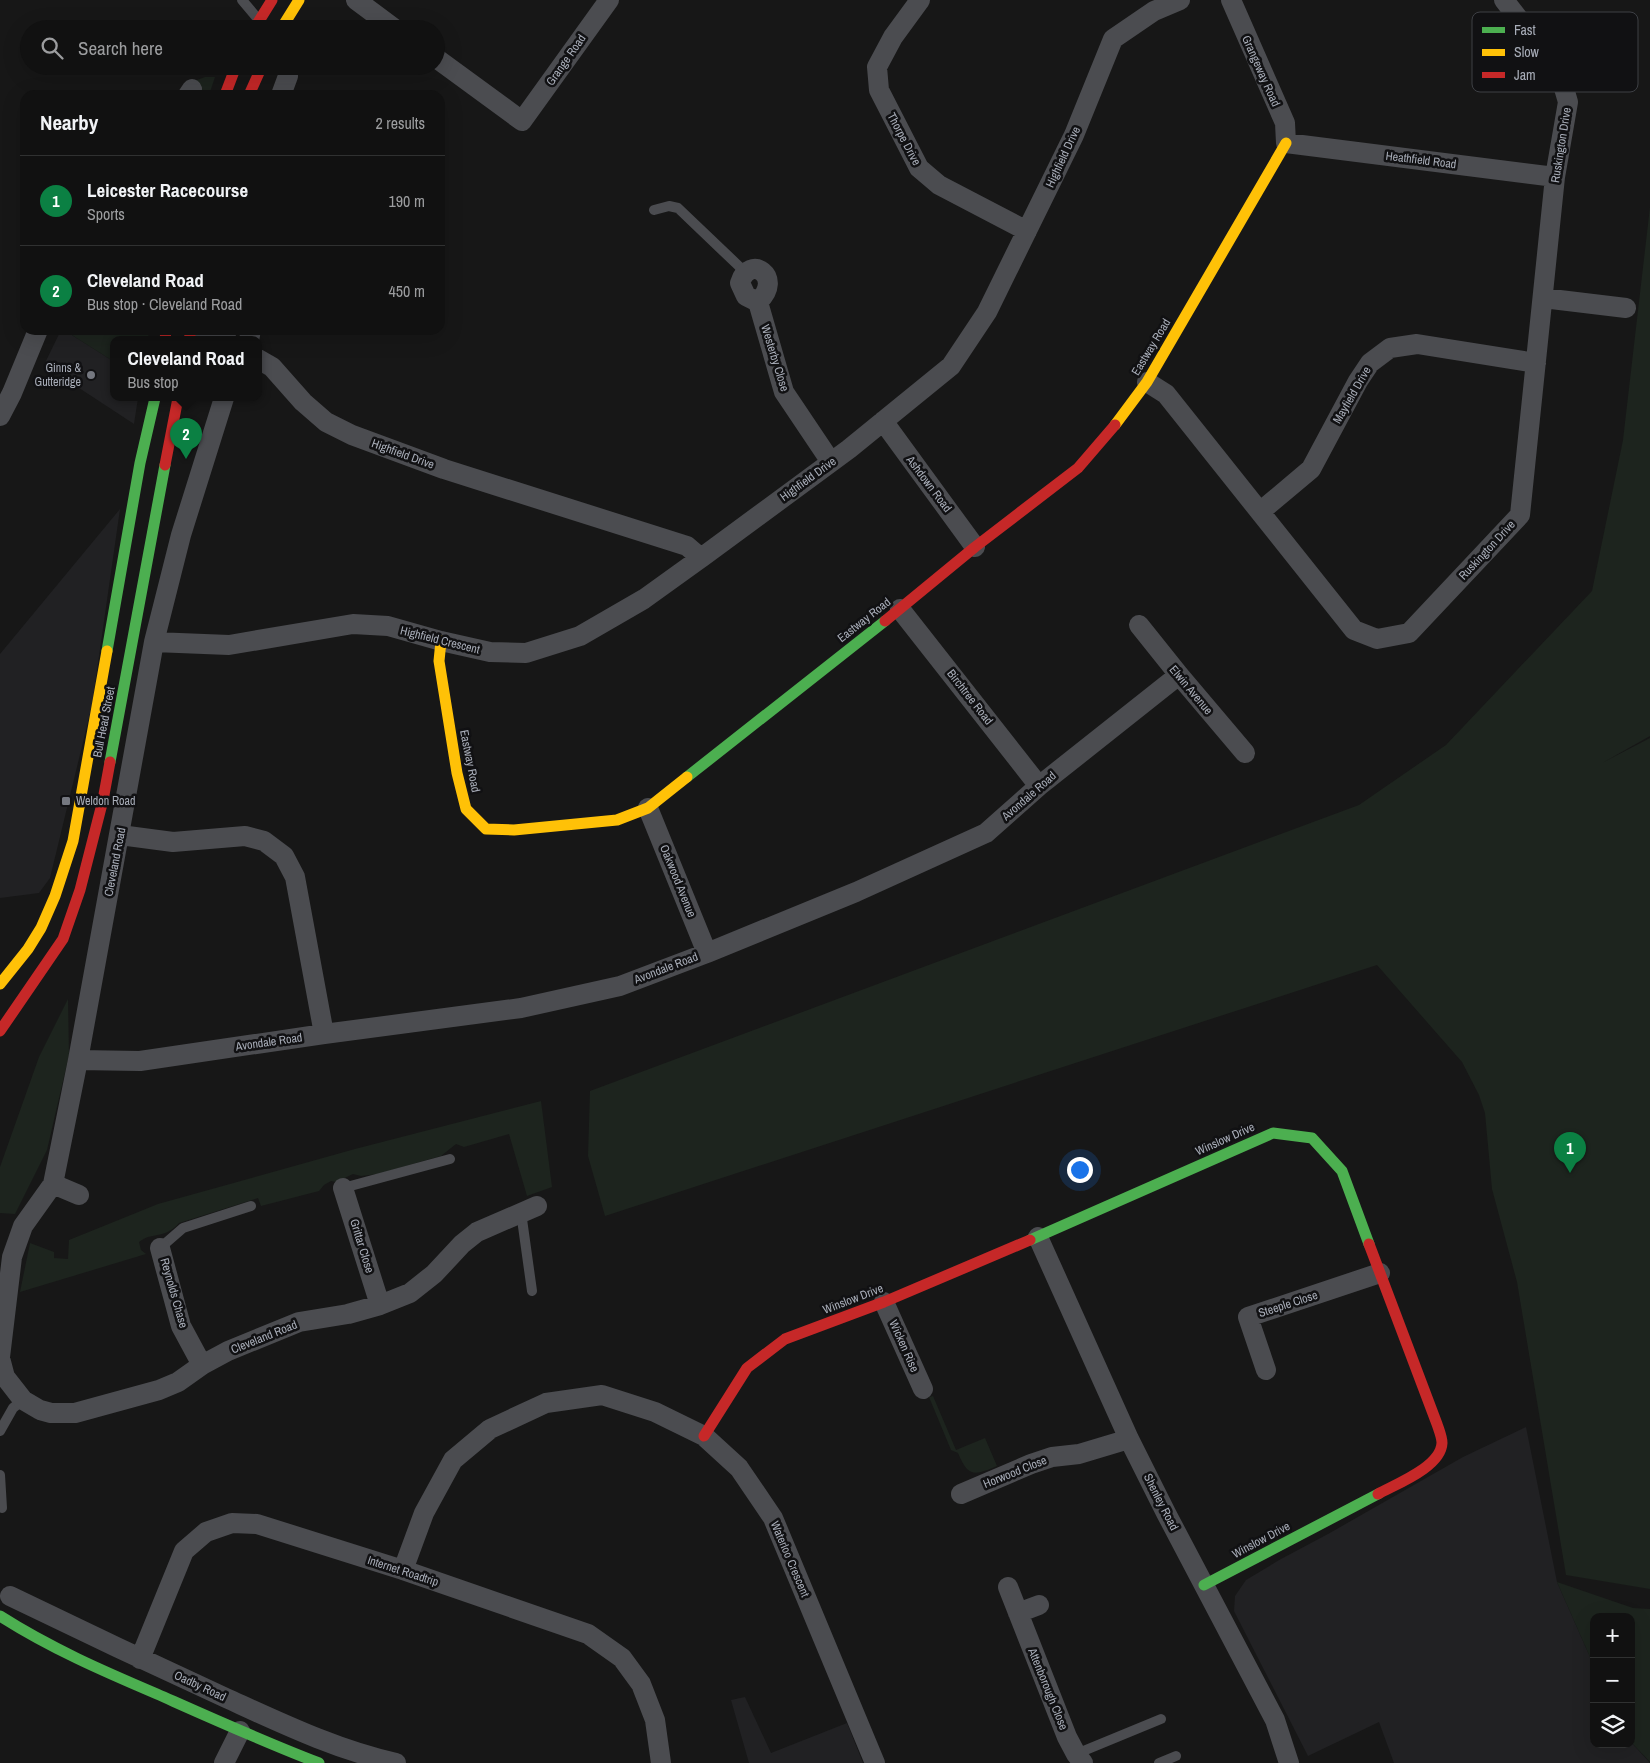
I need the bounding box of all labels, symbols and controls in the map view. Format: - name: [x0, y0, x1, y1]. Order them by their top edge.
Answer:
- legend: [1472, 12, 1638, 92]
- search box: [20, 20, 445, 75]
- text: Fast: [1514, 21, 1536, 39]
- street label: Grange Road: [543, 31, 589, 89]
- street label: Grangeway Road: [1238, 33, 1284, 109]
- icon: search: [38, 34, 66, 62]
- text: Search here: [78, 35, 163, 61]
- text: Slow: [1514, 43, 1540, 61]
- text: Jam: [1514, 66, 1536, 84]
- street label: Ruskington Drive: [1547, 106, 1575, 184]
- text: Nearby: [40, 108, 98, 137]
- street label: Thorpe Drive: [883, 110, 925, 168]
- text: 2 results: [375, 112, 425, 134]
- street label: Highfield Drive: [1042, 124, 1084, 190]
- street label: Heathfield Road: [1385, 148, 1457, 172]
- text: Leicester Racecourse: [87, 177, 248, 203]
- text: 1: [52, 190, 60, 212]
- text: 190 m: [389, 190, 425, 212]
- text: Sports: [87, 203, 125, 225]
- text: Cleveland Road: [87, 267, 204, 293]
- text: 2: [52, 280, 60, 302]
- text: 450 m: [389, 280, 425, 302]
- text: Bus stop · Cleveland Road: [87, 293, 242, 315]
- street label: Eastway Road: [1128, 316, 1174, 378]
- street label: Westerby Close: [757, 323, 793, 393]
- popup: [110, 336, 262, 401]
- text: Cleveland Road: [128, 345, 244, 371]
- place label: Ginns & Gutteridge: [34, 360, 81, 390]
- street label: Mayfield Drive: [1329, 364, 1375, 426]
- marker: Ginns & Gutteridge: [85, 369, 97, 381]
- text: Bus stop: [128, 371, 179, 393]
- pin: 2: [170, 418, 202, 459]
- street label: Highfield Drive: [369, 435, 437, 473]
- street label: Ashdown Road: [902, 452, 955, 515]
- street label: Highfield Drive: [777, 453, 839, 505]
- street label: Ruskington Drive: [1455, 517, 1519, 583]
- street label: Eastway Road: [834, 594, 894, 646]
- street label: Highfield Crescent: [399, 622, 482, 658]
- street label: Elwin Avenue: [1166, 662, 1216, 718]
- street label: Birchtree Road: [943, 666, 997, 728]
- street label: Bull Head Street: [89, 685, 119, 759]
- street label: Eastway Road: [456, 728, 484, 794]
- street label: Avondale Road: [998, 768, 1060, 825]
- place label: Weldon Road: [76, 793, 135, 809]
- marker: Weldon Road: [60, 795, 72, 807]
- street label: Cleveland Road: [100, 826, 130, 898]
- street label: Oakwood Avenue: [656, 842, 700, 920]
- street label: Avondale Road: [631, 949, 700, 988]
- street label: Avondale Road: [234, 1029, 303, 1055]
- street label: Winslow Drive: [1193, 1119, 1257, 1159]
- pin: 1: [1554, 1132, 1586, 1173]
- your location: [1067, 1157, 1093, 1183]
- street label: Grittar Close: [346, 1217, 378, 1275]
- street label: Reynolds Chase: [156, 1256, 192, 1330]
- street label: Winslow Drive: [821, 1280, 885, 1318]
- street label: Steeple Close: [1256, 1287, 1320, 1321]
- street label: Cleveland Road: [229, 1316, 299, 1358]
- street label: Wicken Rise: [885, 1317, 923, 1375]
- street label: Horwood Close: [981, 1452, 1049, 1492]
- street label: Shenley Road: [1140, 1471, 1182, 1533]
- street label: Winslow Drive: [1229, 1518, 1293, 1562]
- street label: Waterloo Crescent: [767, 1519, 813, 1600]
- street label: Internet Roadtrip: [365, 1552, 441, 1590]
- map controls: [1590, 1613, 1635, 1748]
- button: +: [1590, 1613, 1635, 1658]
- street label: Attenborough Close: [1024, 1645, 1072, 1732]
- button: −: [1590, 1658, 1635, 1703]
- street label: Oadby Road: [172, 1667, 228, 1705]
- button: layers: [1590, 1703, 1635, 1748]

